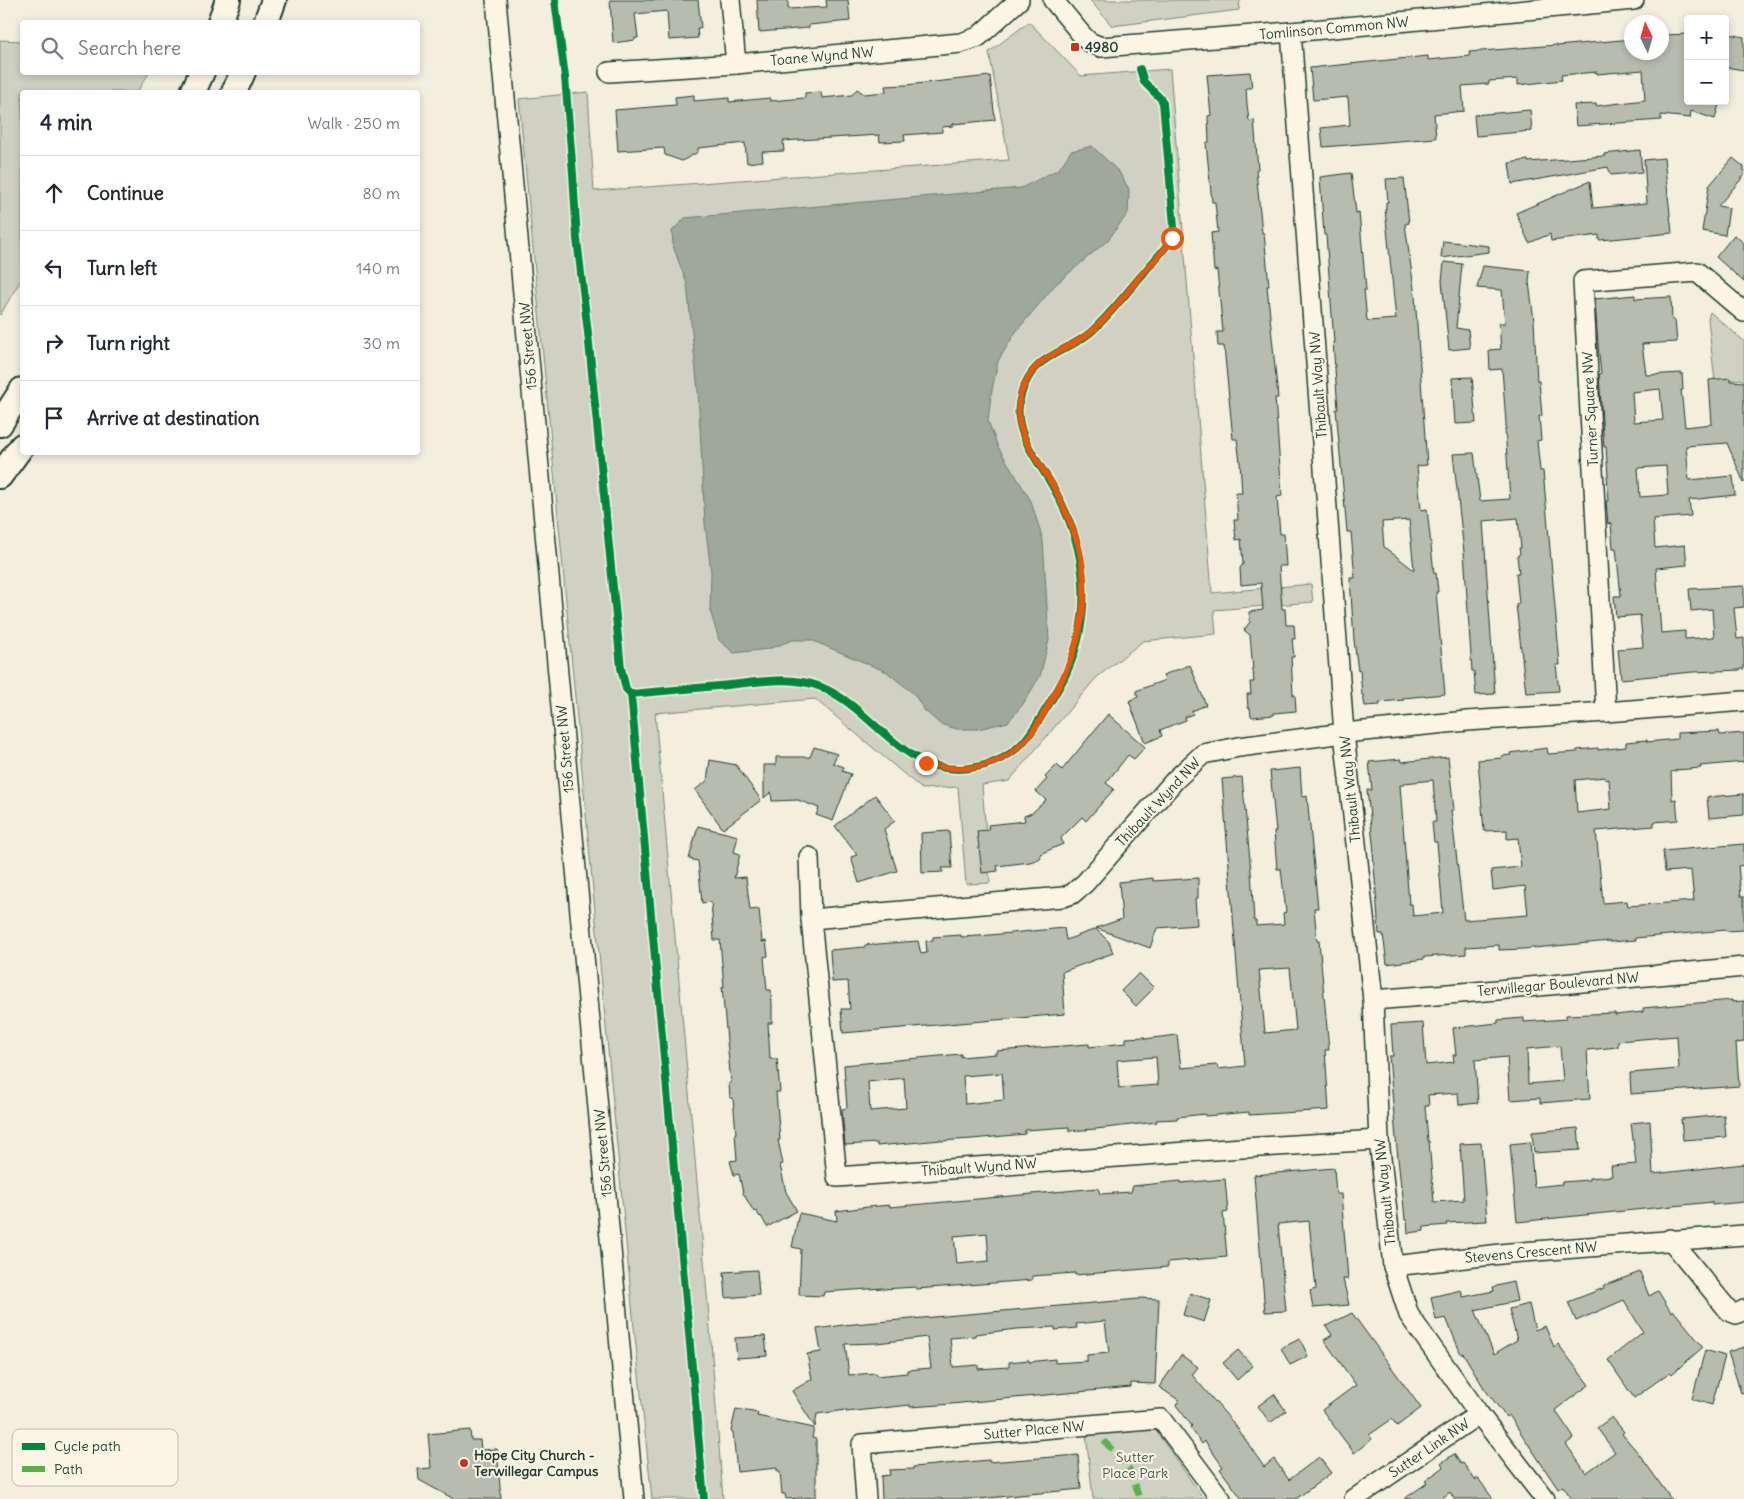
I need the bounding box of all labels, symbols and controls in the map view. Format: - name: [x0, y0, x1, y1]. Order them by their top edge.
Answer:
- street label: Tomlinson Common NW: [1259, 12, 1410, 43]
- north arrow: [1624, 15, 1669, 60]
- map controls: [1684, 15, 1729, 105]
- button: +: [1684, 15, 1729, 60]
- search box: [20, 20, 420, 75]
- icon: search: [38, 34, 66, 62]
- text: Search here: [78, 36, 181, 60]
- place label: 4980: [1085, 38, 1118, 56]
- marker: 4980: [1069, 41, 1081, 53]
- street label: Toane Wynd NW: [770, 42, 875, 69]
- button: −: [1684, 60, 1729, 105]
- text: 4 min: [40, 109, 92, 136]
- text: Walk · 250 m: [308, 113, 400, 133]
- icon: ahead: [40, 179, 68, 207]
- text: Continue: [87, 181, 164, 205]
- text: 80 m: [362, 183, 400, 203]
- route start: [1161, 227, 1184, 250]
- icon: left: [40, 254, 68, 282]
- text: Turn left: [87, 256, 157, 280]
- text: 140 m: [356, 258, 400, 278]
- street label: 156 Street NW: [515, 301, 541, 391]
- icon: right: [40, 329, 68, 357]
- text: Turn right: [87, 331, 170, 355]
- street label: Thibault Way NW: [1305, 331, 1331, 439]
- text: 30 m: [363, 333, 400, 353]
- street label: Turner Square NW: [1578, 351, 1602, 467]
- icon: arrive: [40, 404, 68, 432]
- text: Arrive at destination: [87, 406, 260, 430]
- street label: 156 Street NW: [552, 704, 578, 794]
- street label: Thibault Way NW: [1335, 734, 1365, 843]
- route end: [915, 752, 938, 775]
- street label: Thibault Wynd NW: [1112, 753, 1204, 851]
- street label: Terwillegar Boulevard NW: [1476, 968, 1640, 1000]
- street label: 156 Street NW: [590, 1108, 616, 1198]
- street label: Thibault Way NW: [1370, 1137, 1400, 1246]
- street label: Thibault Wynd NW: [921, 1154, 1038, 1180]
- street label: Stevens Crescent NW: [1464, 1237, 1598, 1267]
- street label: Sutter Link NW: [1385, 1414, 1473, 1482]
- street label: Sutter Place NW: [983, 1417, 1086, 1443]
- legend: [12, 1429, 178, 1486]
- text: Cycle path: [54, 1437, 121, 1455]
- place label: Hope City Church - Terwillegar Campus: [474, 1446, 599, 1480]
- park label: Sutter Place Park: [1102, 1448, 1168, 1482]
- marker: Hope City Church - Terwillegar Campus: [458, 1457, 470, 1469]
- text: Path: [54, 1460, 83, 1478]

